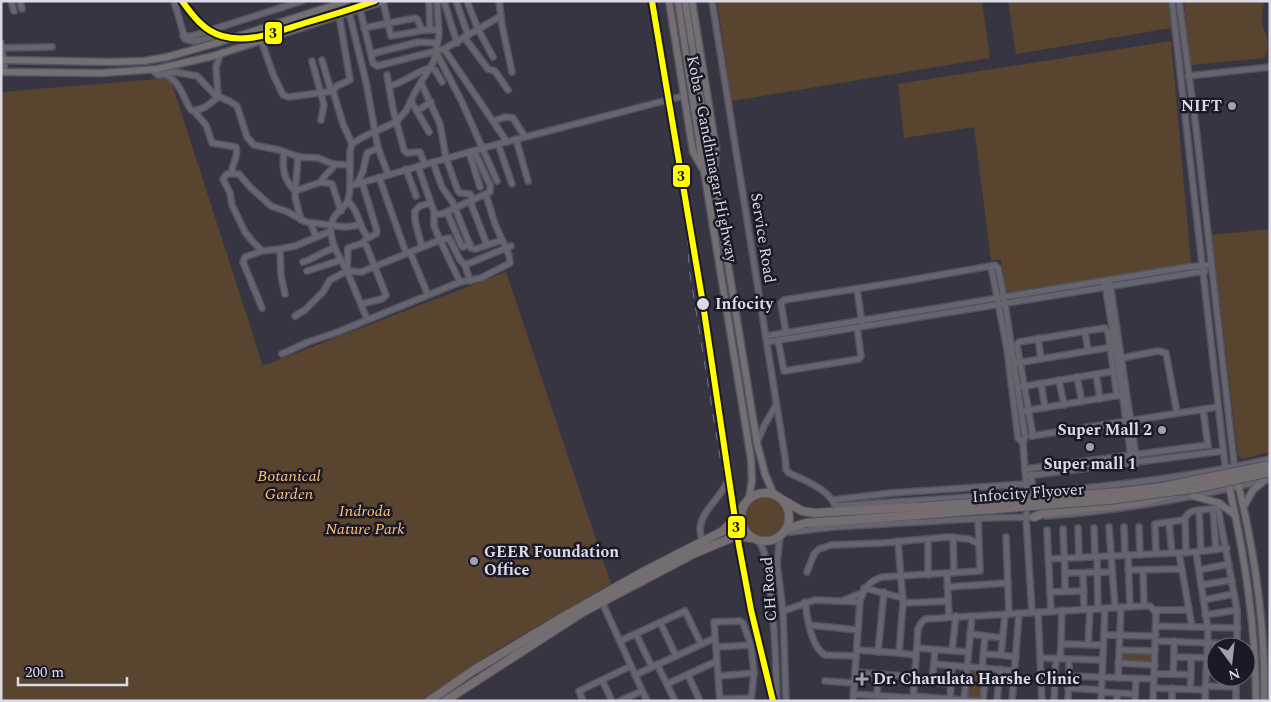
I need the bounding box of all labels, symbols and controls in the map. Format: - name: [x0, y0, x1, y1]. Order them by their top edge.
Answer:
- line badge: 3: [264, 21, 283, 45]
- text: 3: [269, 23, 277, 44]
- street label: Koba - Gandhinagar Highway: [680, 54, 744, 266]
- place label: NIFT: [1181, 94, 1222, 118]
- marker: NIFT: [1226, 100, 1238, 112]
- line badge: 3: [672, 164, 691, 188]
- text: 3: [677, 166, 685, 187]
- street label: Service Road: [744, 191, 782, 285]
- place label: Infocity: [715, 292, 775, 316]
- marker: Infocity: [695, 296, 711, 312]
- place label: Super Mall 2: [1057, 418, 1152, 442]
- marker: Super Mall 2: [1156, 424, 1168, 436]
- marker: Super mall 1: [1084, 441, 1096, 453]
- place label: Super mall 1: [1044, 452, 1136, 476]
- park label: Botanical Garden: [257, 464, 321, 506]
- street label: Infocity Flyover: [971, 477, 1085, 509]
- park label: Indroda Nature Park: [325, 499, 405, 541]
- line badge: 3: [727, 515, 746, 539]
- text: 3: [732, 517, 740, 538]
- place label: GEER Foundation Office: [484, 540, 619, 582]
- marker: GEER Foundation Office: [468, 555, 480, 567]
- street label: CH Road: [755, 556, 783, 622]
- north arrow: [1206, 637, 1256, 687]
- scale bar: [18, 654, 126, 686]
- text: 200 m: [25, 661, 64, 684]
- text: N: [1226, 662, 1242, 686]
- place label: Dr. Charulata Harshe Clinic: [873, 667, 1080, 691]
- marker: Dr. Charulata Harshe Clinic: [855, 672, 869, 686]

